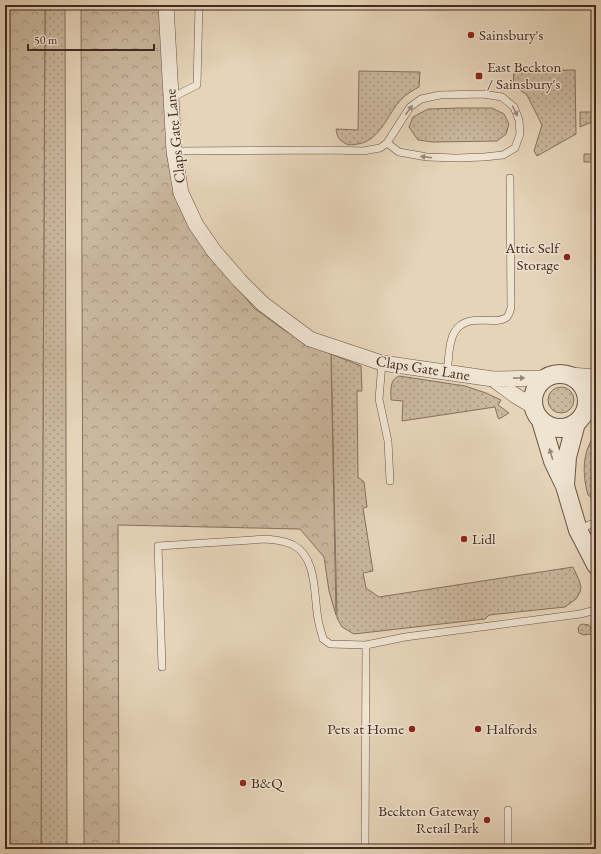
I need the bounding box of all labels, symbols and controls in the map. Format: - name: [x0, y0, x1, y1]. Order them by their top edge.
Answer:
- place label: Sainsbury's: [479, 25, 544, 44]
- scale bar: [28, 26, 154, 52]
- marker: Sainsbury's: [466, 30, 476, 40]
- text: 50 m: [34, 32, 58, 48]
- place label: East Beckton / Sainsbury's: [487, 57, 561, 93]
- marker: East Beckton / Sainsbury's: [474, 71, 484, 81]
- street label: Claps Gate Lane: [160, 88, 189, 184]
- one-way arrow: [405, 105, 413, 116]
- one-way arrow: [512, 105, 518, 117]
- one-way arrow: [420, 153, 432, 160]
- place label: Attic Self Storage: [504, 238, 561, 274]
- marker: Attic Self Storage: [562, 252, 572, 262]
- street label: Claps Gate Lane: [375, 351, 472, 384]
- one-way arrow: [513, 375, 526, 381]
- one-way arrow: [548, 448, 554, 460]
- place label: Lidl: [472, 529, 496, 548]
- marker: Lidl: [459, 534, 469, 544]
- place label: Pets at Home: [327, 719, 404, 738]
- place label: Halfords: [486, 719, 537, 738]
- marker: Pets at Home: [407, 724, 417, 734]
- marker: Halfords: [473, 724, 483, 734]
- place label: B&Q: [251, 773, 285, 792]
- marker: B&Q: [238, 778, 248, 788]
- place label: Beckton Gateway Retail Park: [378, 801, 480, 837]
- marker: Beckton Gateway Retail Park: [482, 815, 492, 825]

